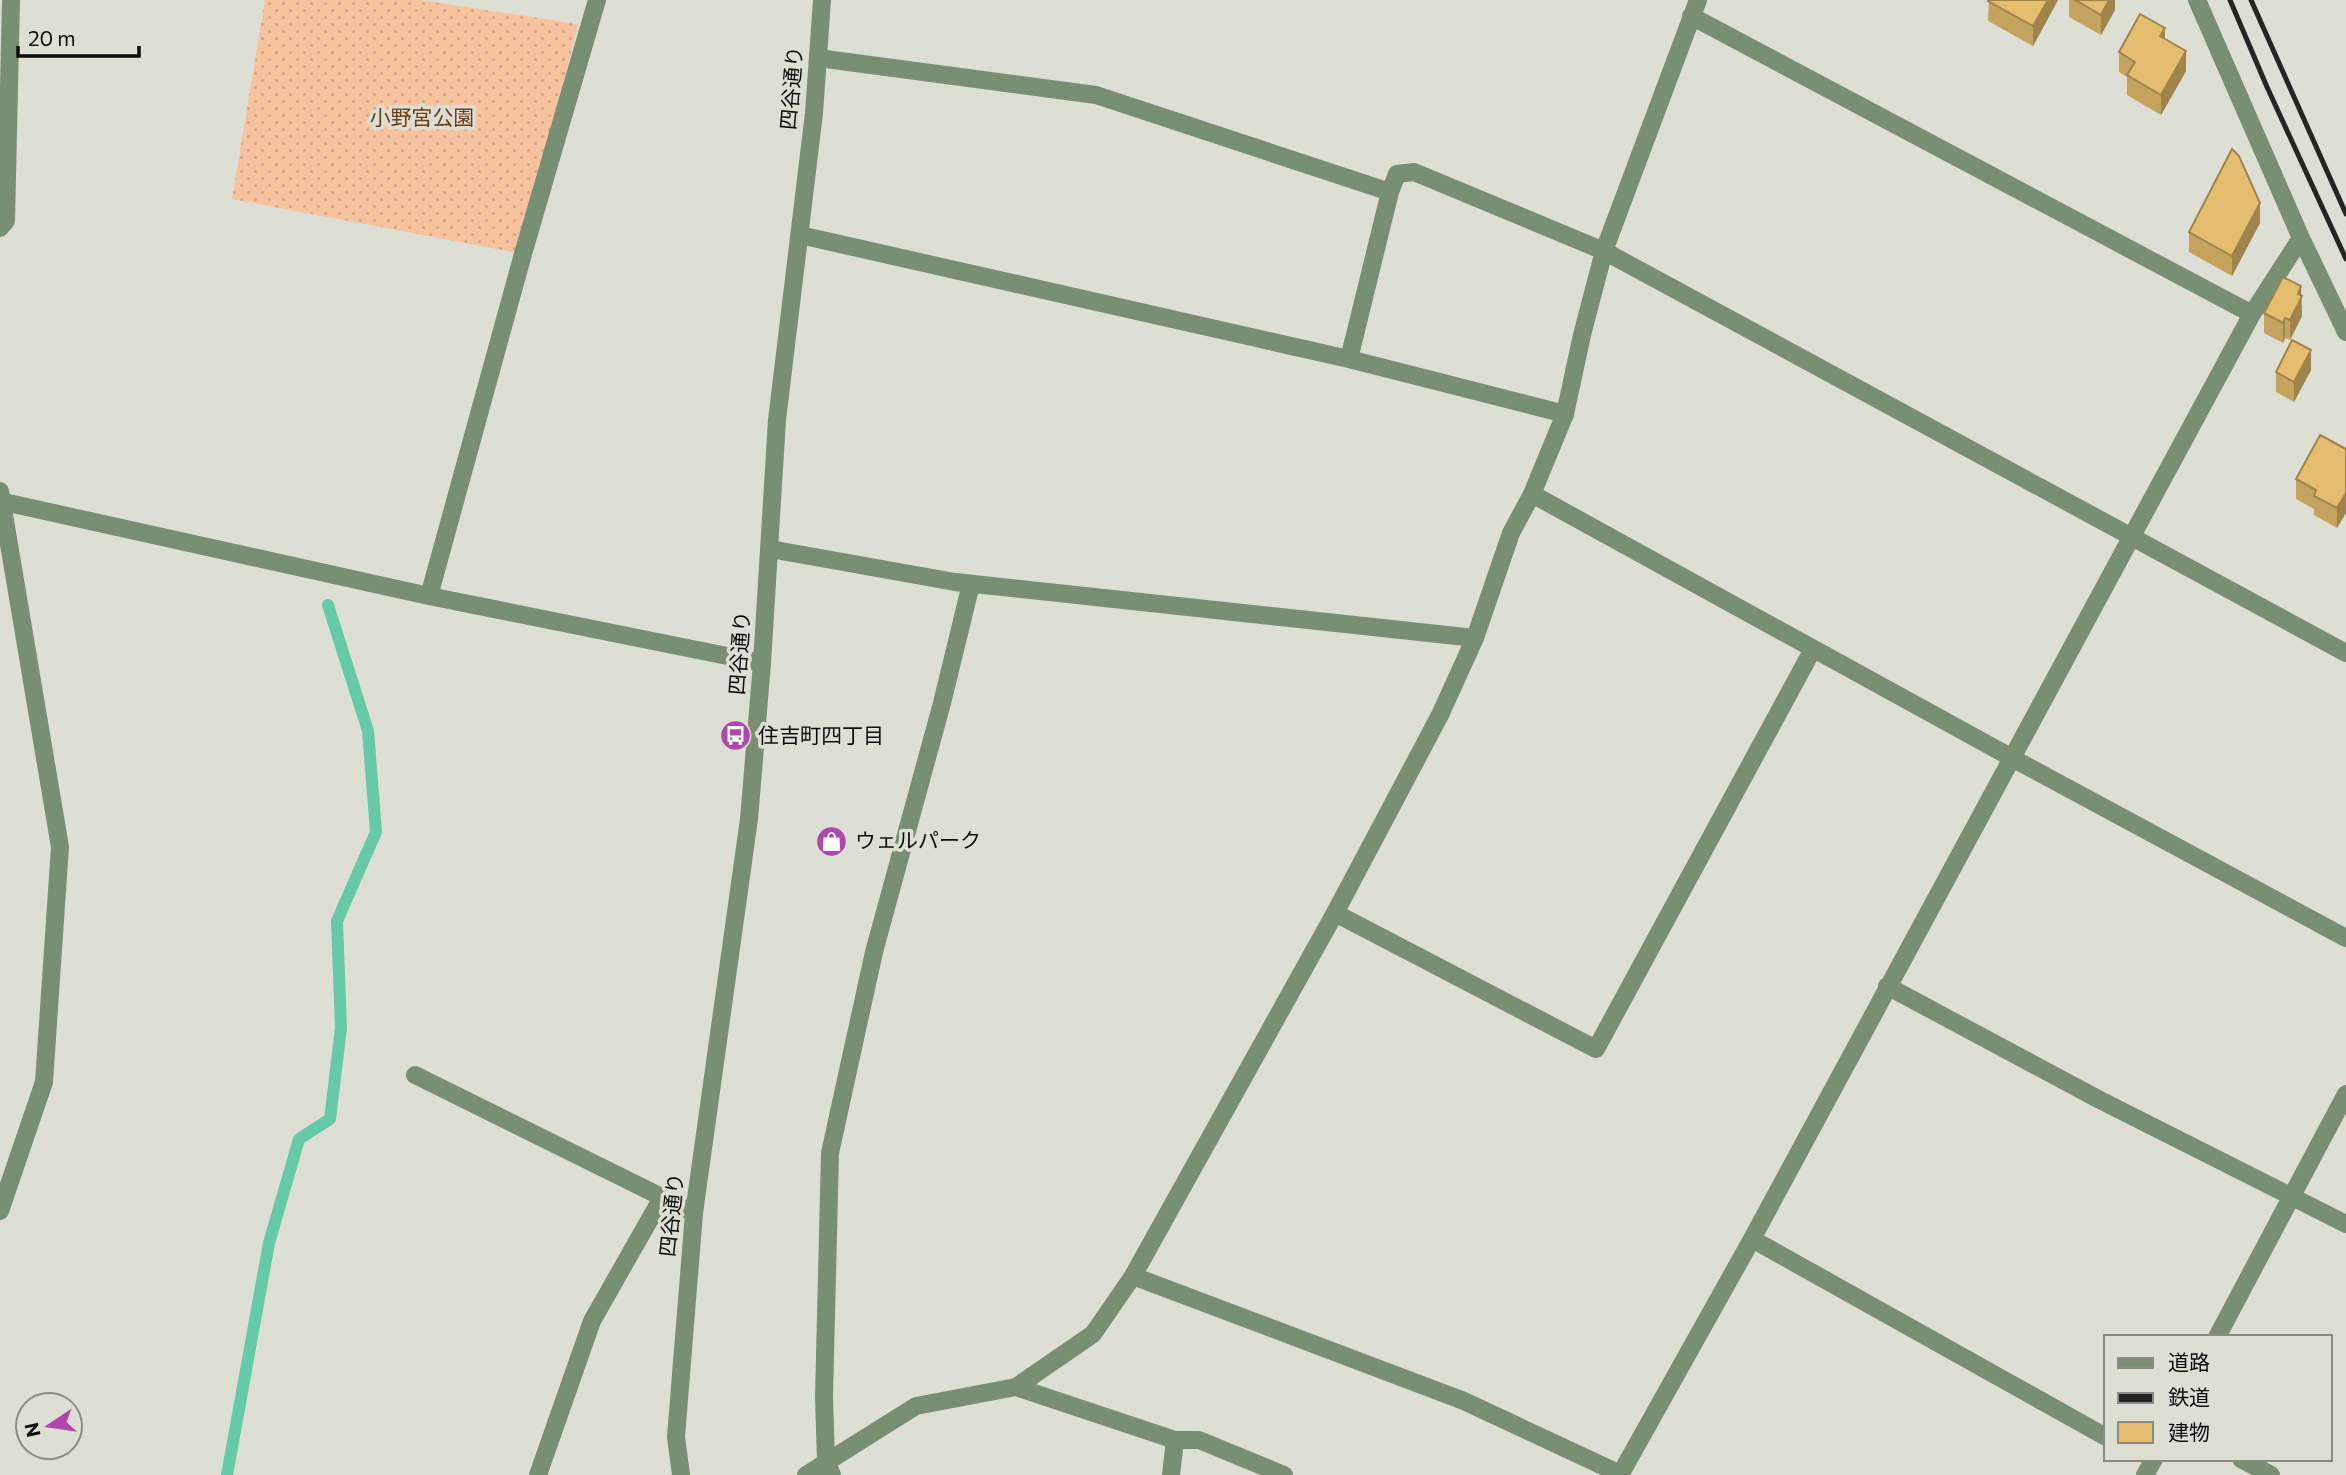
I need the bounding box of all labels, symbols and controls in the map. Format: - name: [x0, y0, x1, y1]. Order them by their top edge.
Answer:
- scale bar: [18, 14, 138, 58]
- text: 20 m: [28, 25, 76, 50]
- street label: 四谷通り: [774, 45, 807, 131]
- park label: 小野宮公園: [370, 104, 475, 129]
- street label: 四谷通り: [723, 610, 754, 696]
- bus stop icon: 住吉町四丁目: [718, 719, 752, 753]
- place label: 住吉町四丁目: [758, 722, 884, 747]
- shop icon: ウェルパーク: [815, 824, 849, 858]
- place label: ウェルパーク: [855, 827, 981, 852]
- street label: 四谷通り: [654, 1172, 687, 1258]
- legend: [2104, 1335, 2332, 1461]
- text: 道路: [2168, 1349, 2210, 1374]
- text: 鉄道: [2168, 1384, 2210, 1409]
- north arrow: [14, 1391, 84, 1461]
- text: 建物: [2168, 1419, 2210, 1444]
- text: N: [19, 1420, 45, 1439]

